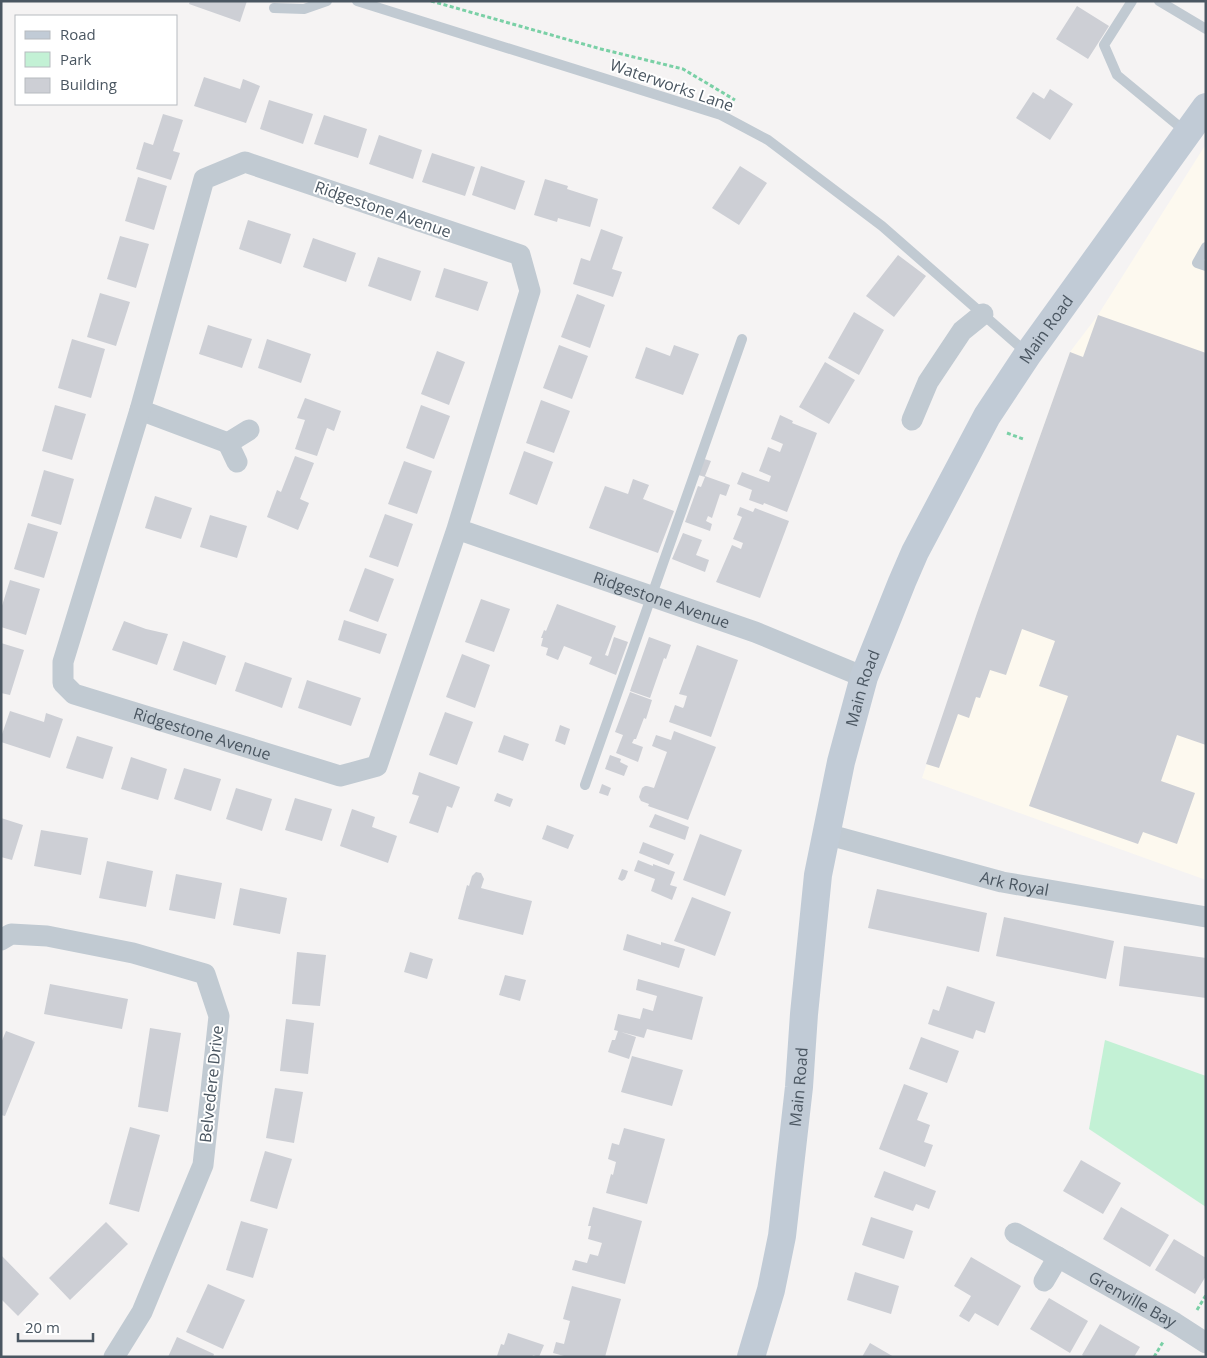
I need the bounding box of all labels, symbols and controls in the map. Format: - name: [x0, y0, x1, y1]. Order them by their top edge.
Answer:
- legend: [15, 15, 178, 105]
- text: Road: [60, 24, 96, 44]
- text: Park: [60, 49, 91, 69]
- street label: Waterworks Lane: [607, 53, 737, 117]
- text: Building: [60, 74, 117, 94]
- street label: Ridgestone Avenue: [312, 175, 454, 243]
- street label: Main Road: [1014, 291, 1078, 368]
- street label: Ridgestone Avenue: [590, 566, 733, 633]
- street label: Main Road: [840, 646, 885, 729]
- street label: Ridgestone Avenue: [131, 702, 274, 765]
- street label: Ark Royal: [978, 866, 1051, 901]
- street label: Belvedere Drive: [194, 1024, 228, 1144]
- street label: Main Road: [784, 1047, 813, 1128]
- street label: Grenville Bay: [1085, 1266, 1181, 1333]
- scale bar: [18, 1310, 92, 1342]
- text: 20 m: [25, 1317, 60, 1337]

